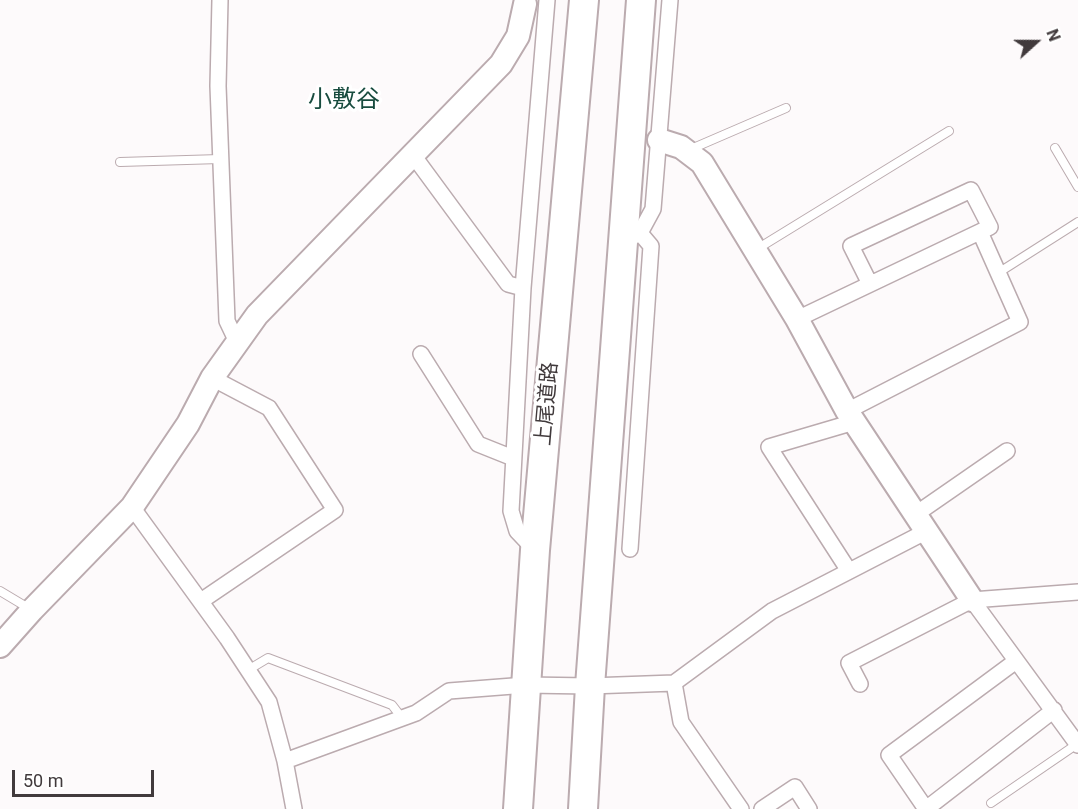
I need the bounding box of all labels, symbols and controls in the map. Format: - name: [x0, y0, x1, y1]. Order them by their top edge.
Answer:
- north arrow: [1006, 12, 1066, 72]
- text: N: [1042, 27, 1064, 44]
- district label: 小敷谷: [308, 87, 380, 115]
- street label: 上尾道路: [532, 361, 564, 447]
- scale bar: [15, 758, 158, 796]
- text: 50 m: [23, 770, 63, 791]

